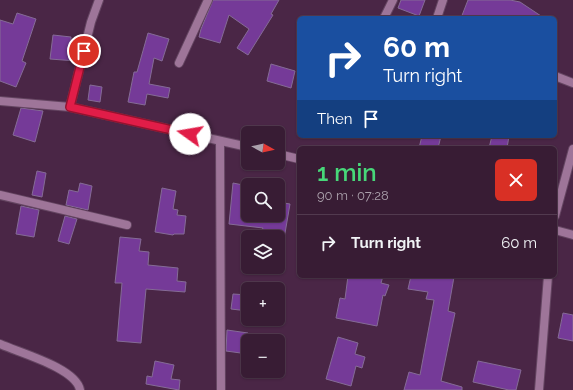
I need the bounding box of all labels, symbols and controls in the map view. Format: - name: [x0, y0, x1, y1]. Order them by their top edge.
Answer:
- text: 60 m: [383, 31, 450, 64]
- icon: right: [317, 32, 369, 84]
- pin: [67, 34, 101, 68]
- icon: arrive: [73, 40, 95, 62]
- text: Turn right: [383, 65, 462, 86]
- icon: arrive: [360, 108, 382, 130]
- text: Then: [317, 110, 352, 128]
- position arrow: [169, 113, 211, 155]
- north arrow: [241, 126, 285, 170]
- map controls: [241, 126, 285, 378]
- text: 1 min: [317, 158, 377, 187]
- button: close: [495, 159, 537, 201]
- button: search: [241, 178, 285, 222]
- text: 90 m · 07:28: [317, 188, 389, 203]
- button: layers: [241, 230, 285, 274]
- icon: right: [317, 232, 339, 254]
- text: Turn right: [351, 234, 421, 252]
- text: 60 m: [501, 234, 537, 252]
- button: +: [241, 282, 285, 326]
- button: −: [241, 334, 285, 378]

